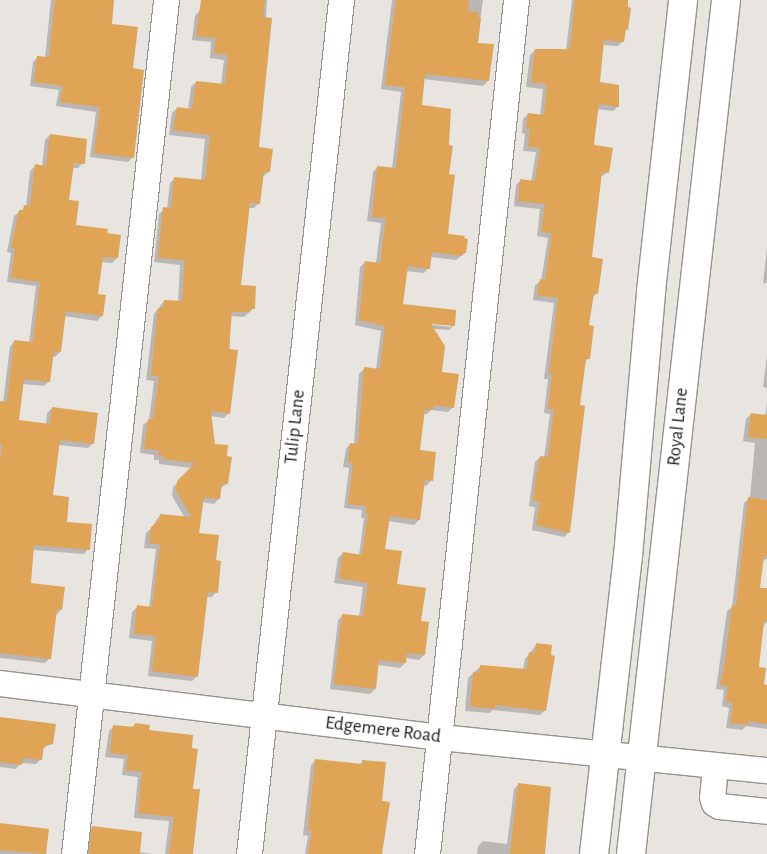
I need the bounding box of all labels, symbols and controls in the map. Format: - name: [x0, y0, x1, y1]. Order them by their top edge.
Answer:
- street label: Royal Lane: [663, 387, 693, 467]
- street label: Tulip Lane: [280, 389, 310, 465]
- street label: Edgemere Road: [324, 712, 442, 748]

